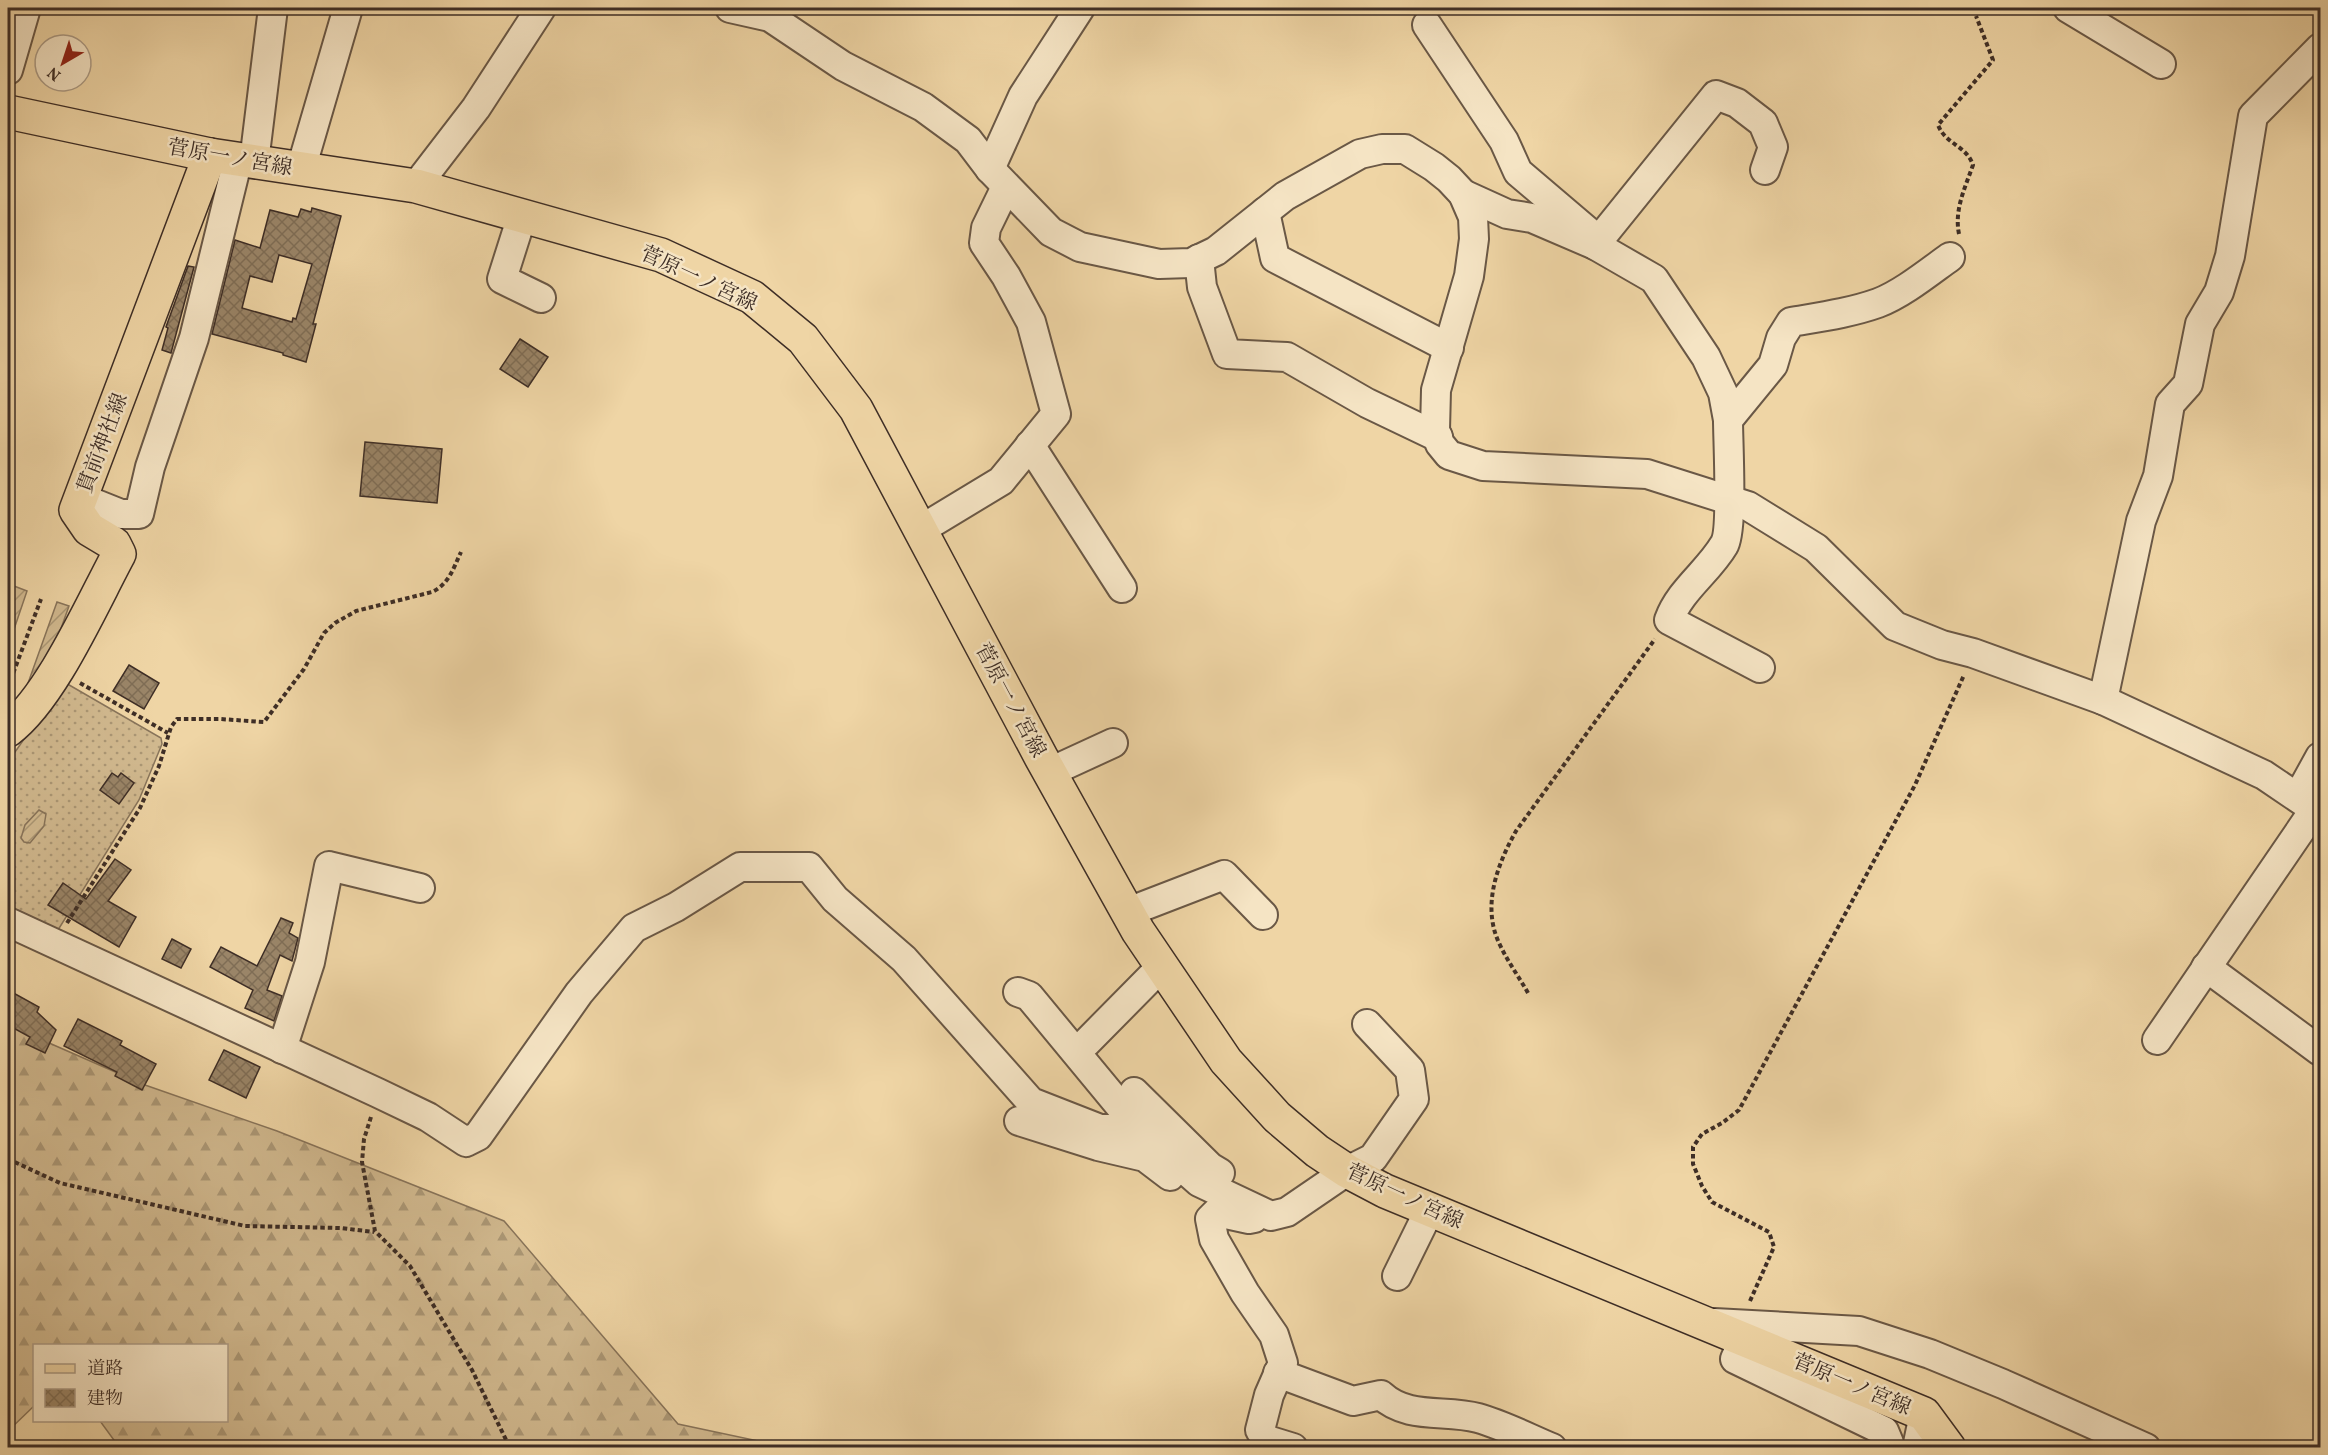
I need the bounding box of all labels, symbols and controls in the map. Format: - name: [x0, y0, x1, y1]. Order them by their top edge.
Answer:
- north arrow: [33, 33, 93, 93]
- text: N: [43, 61, 66, 85]
- street label: 菅原一ノ宮線: [165, 133, 294, 184]
- street label: 菅原一ノ宮線: [635, 240, 762, 319]
- street label: 貫前神社線: [71, 389, 136, 498]
- street label: 菅原一ノ宮線: [967, 638, 1052, 763]
- street label: 菅原一ノ宮線: [1341, 1158, 1468, 1237]
- legend: [33, 1344, 228, 1422]
- street label: 菅原一ノ宮線: [1788, 1347, 1915, 1423]
- text: 道路: [87, 1357, 123, 1382]
- text: 建物: [87, 1387, 123, 1412]

